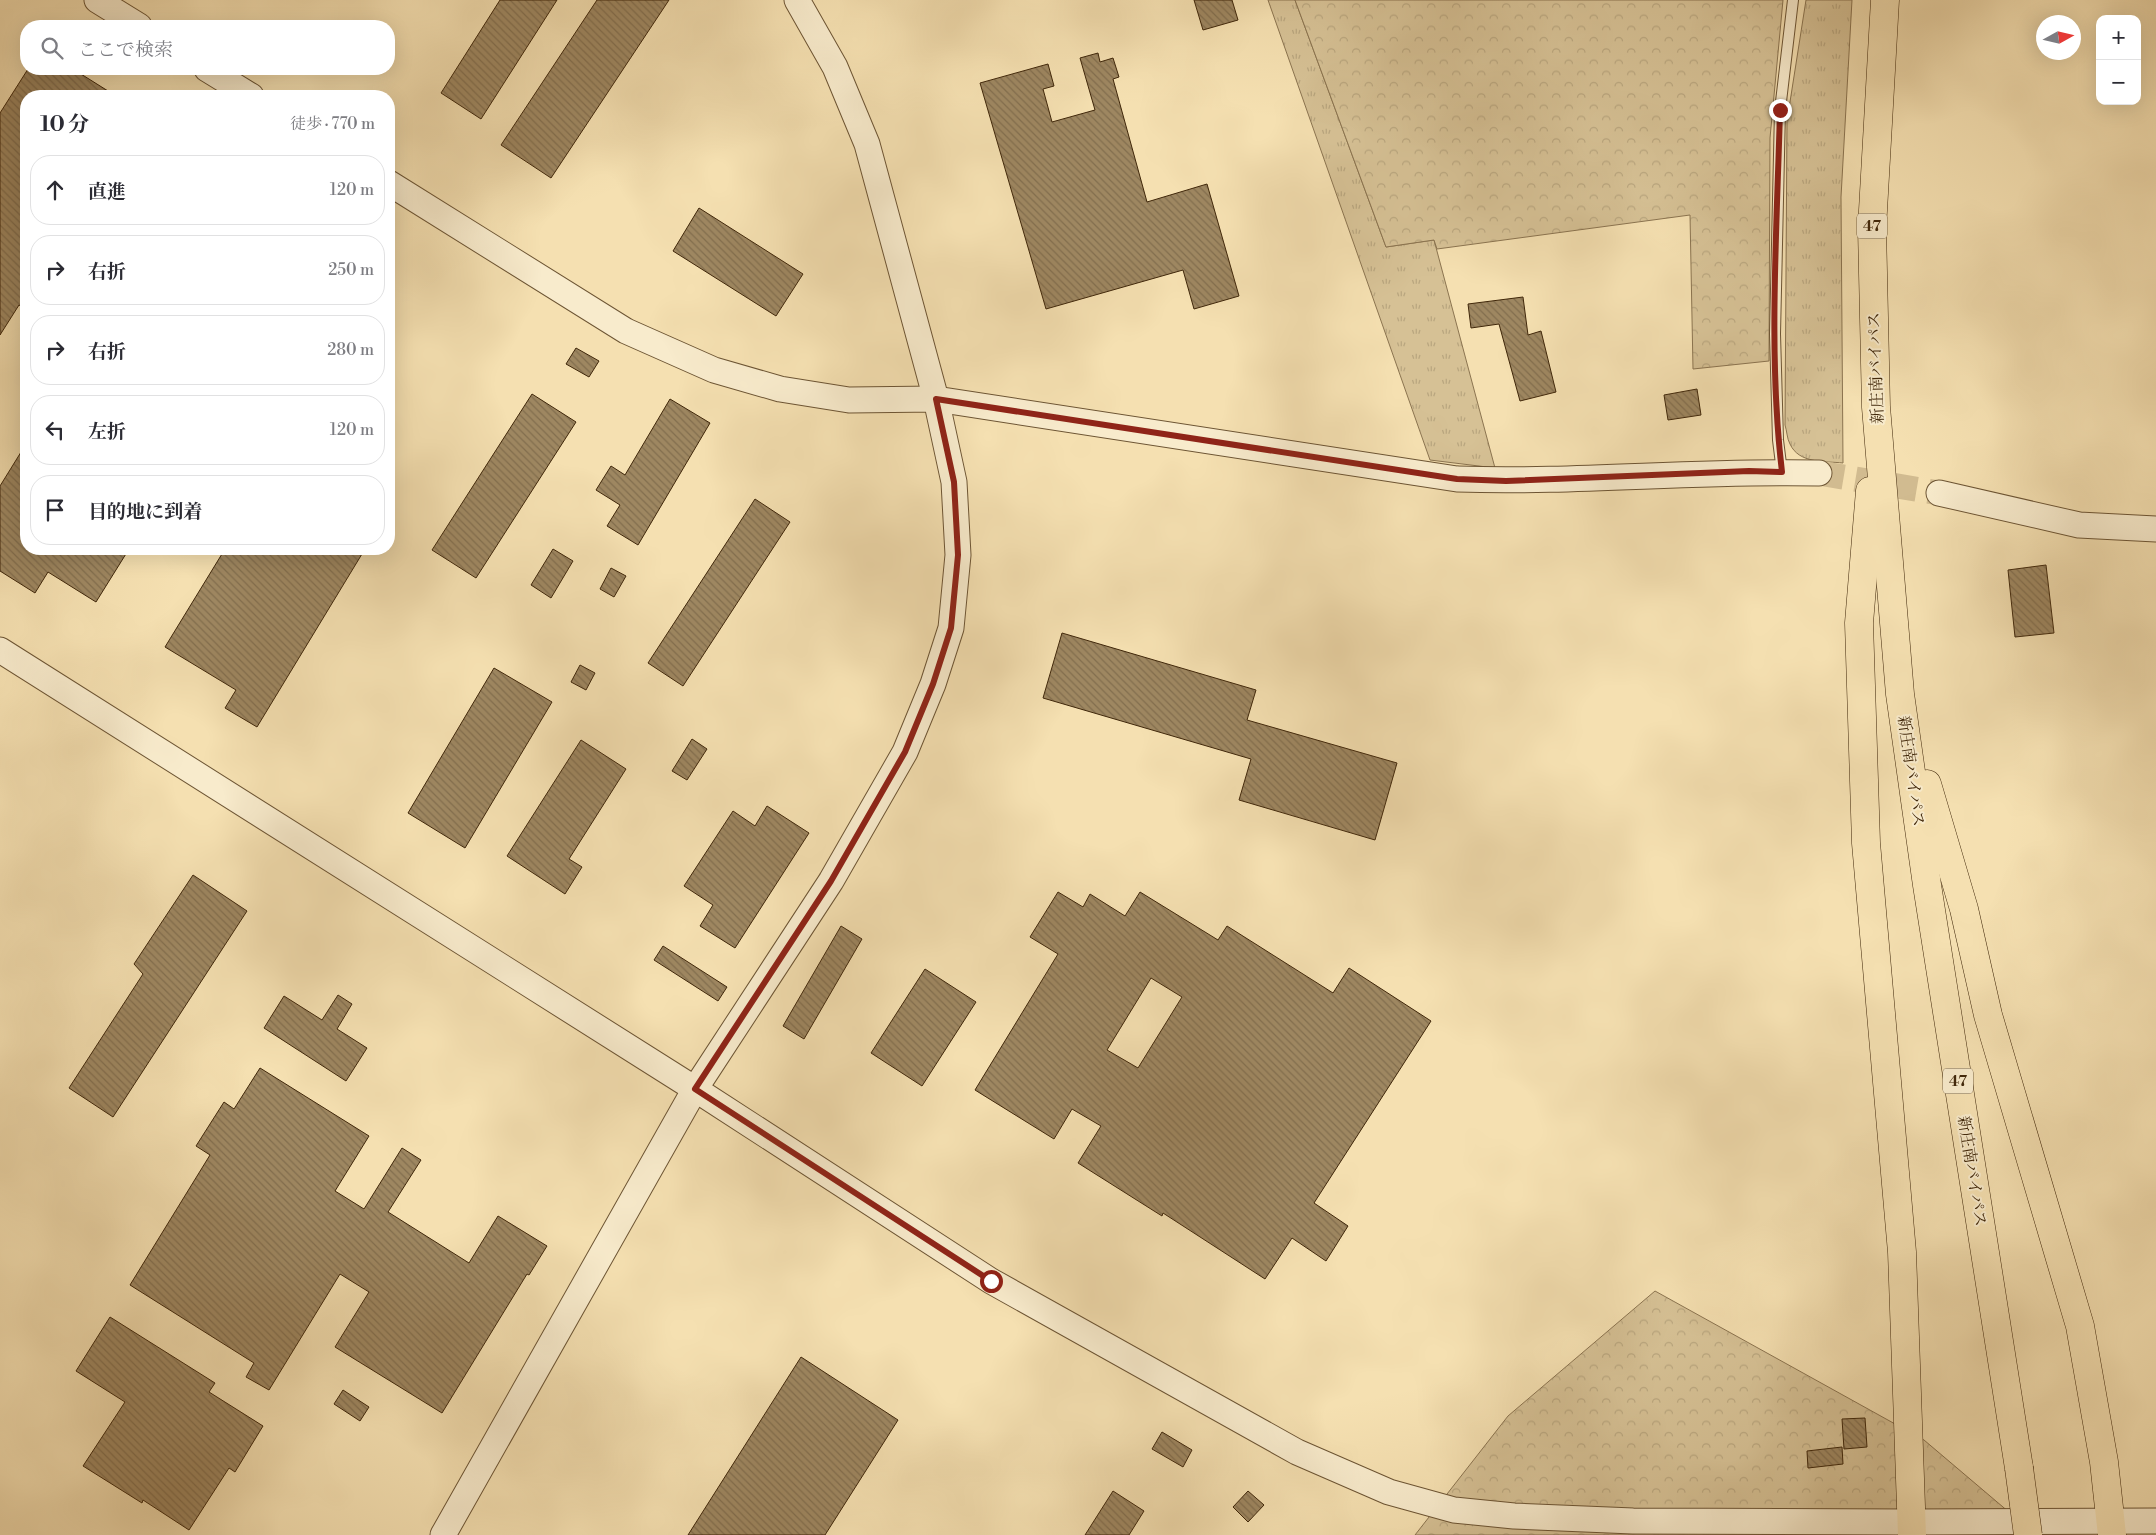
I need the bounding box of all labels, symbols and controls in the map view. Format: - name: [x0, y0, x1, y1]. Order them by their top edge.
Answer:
- north arrow: [2036, 15, 2081, 60]
- map controls: [2096, 15, 2141, 105]
- button: +: [2096, 15, 2141, 60]
- search box: [20, 20, 395, 75]
- icon: search: [38, 34, 66, 62]
- text: ここで検索: [78, 38, 173, 62]
- button: −: [2096, 60, 2141, 105]
- route end: [1769, 99, 1792, 122]
- text: 10 分: [40, 112, 89, 138]
- text: 徒歩 · 770 m: [290, 114, 375, 134]
- icon: ahead: [41, 176, 69, 204]
- text: 直進: [88, 180, 126, 204]
- text: 120 m: [330, 180, 374, 200]
- road number: 47: [1857, 214, 1887, 238]
- icon: right: [41, 256, 69, 284]
- text: 右折: [88, 260, 126, 284]
- text: 250 m: [328, 260, 374, 280]
- street label: 新庄南バイパス: [1864, 312, 1888, 424]
- icon: right: [41, 336, 69, 364]
- text: 右折: [88, 340, 126, 364]
- text: 280 m: [327, 340, 374, 360]
- icon: left: [41, 416, 69, 444]
- text: 左折: [88, 420, 126, 444]
- text: 120 m: [330, 420, 374, 440]
- icon: arrive: [41, 496, 69, 524]
- text: 目的地に到着: [88, 500, 202, 524]
- street label: 新庄南バイパス: [1893, 714, 1929, 828]
- road number: 47: [1943, 1068, 1973, 1094]
- street label: 新庄南バイパス: [1953, 1114, 1991, 1228]
- route start: [980, 1270, 1003, 1293]

